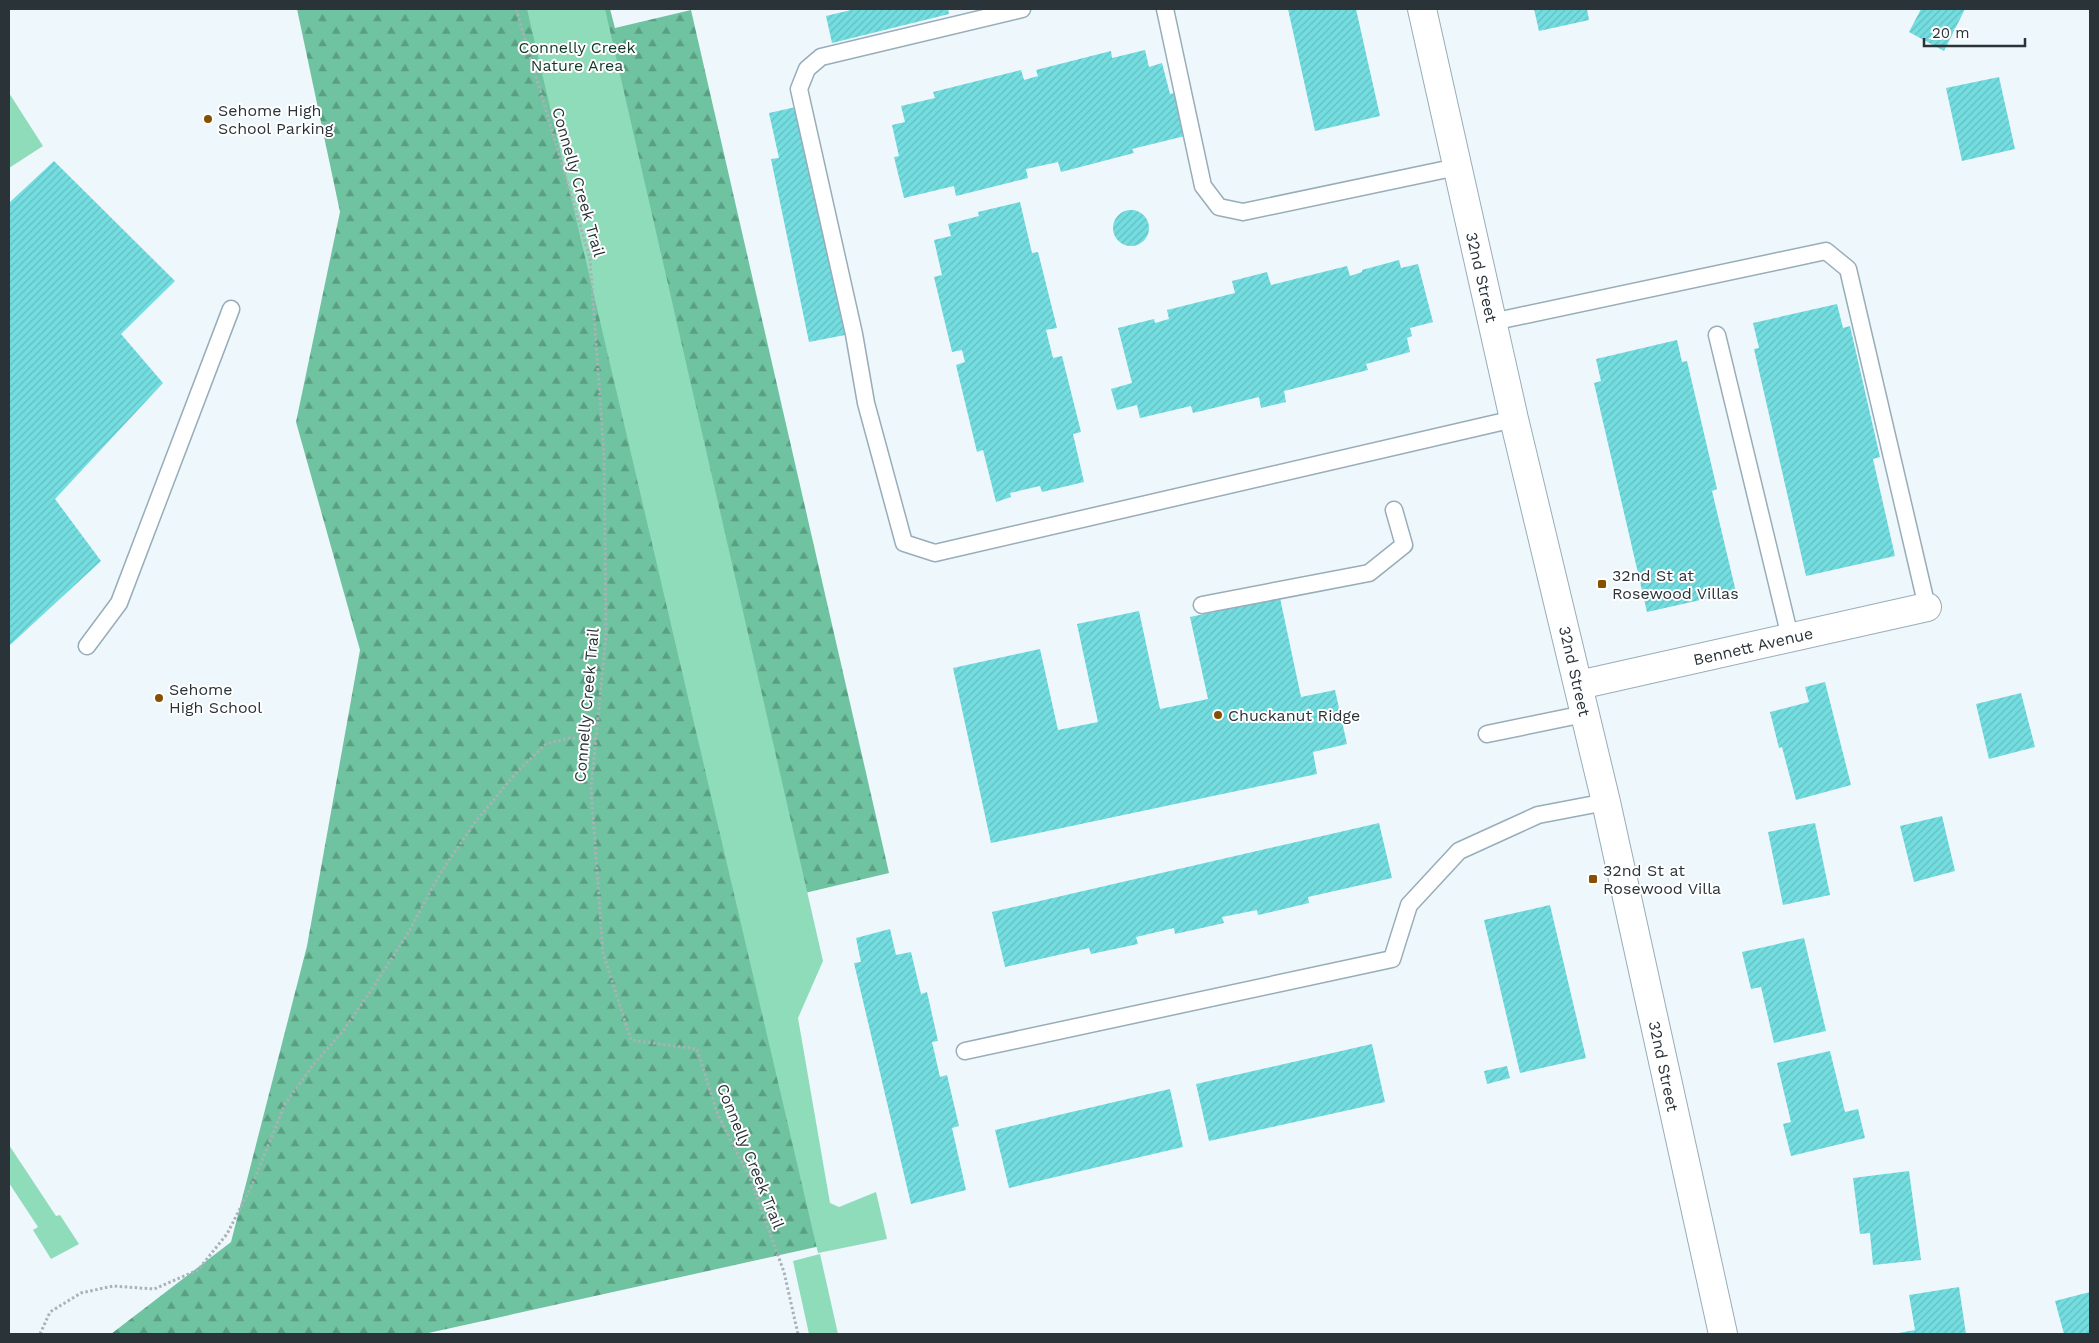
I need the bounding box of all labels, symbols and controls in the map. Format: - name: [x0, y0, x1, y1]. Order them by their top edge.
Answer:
- scale bar: [1924, 15, 2025, 47]
- text: 20 m: [1932, 24, 1970, 42]
- park label: Connelly Creek Nature Area: [518, 38, 636, 75]
- place label: Sehome High School Parking: [218, 101, 334, 138]
- street label: Connelly Creek Trail: [548, 105, 609, 259]
- marker: Sehome High School Parking: [202, 113, 214, 125]
- street label: 32nd Street: [1462, 230, 1501, 324]
- place label: 32nd St at Rosewood Villas: [1612, 566, 1739, 603]
- marker: 32nd St at Rosewood Villas: [1596, 578, 1608, 590]
- street label: Bennett Avenue: [1691, 623, 1815, 669]
- street label: 32nd Street: [1555, 624, 1594, 718]
- street label: Connelly Creek Trail: [570, 627, 603, 783]
- place label: Sehome High School: [169, 680, 262, 717]
- marker: Sehome High School: [153, 692, 165, 704]
- place label: Chuckanut Ridge: [1228, 706, 1360, 725]
- marker: Chuckanut Ridge: [1212, 709, 1224, 721]
- place label: 32nd St at Rosewood Villa: [1603, 861, 1721, 898]
- marker: 32nd St at Rosewood Villa: [1587, 873, 1599, 885]
- street label: 32nd Street: [1645, 1019, 1682, 1113]
- street label: Connelly Creek Trail: [713, 1081, 788, 1232]

